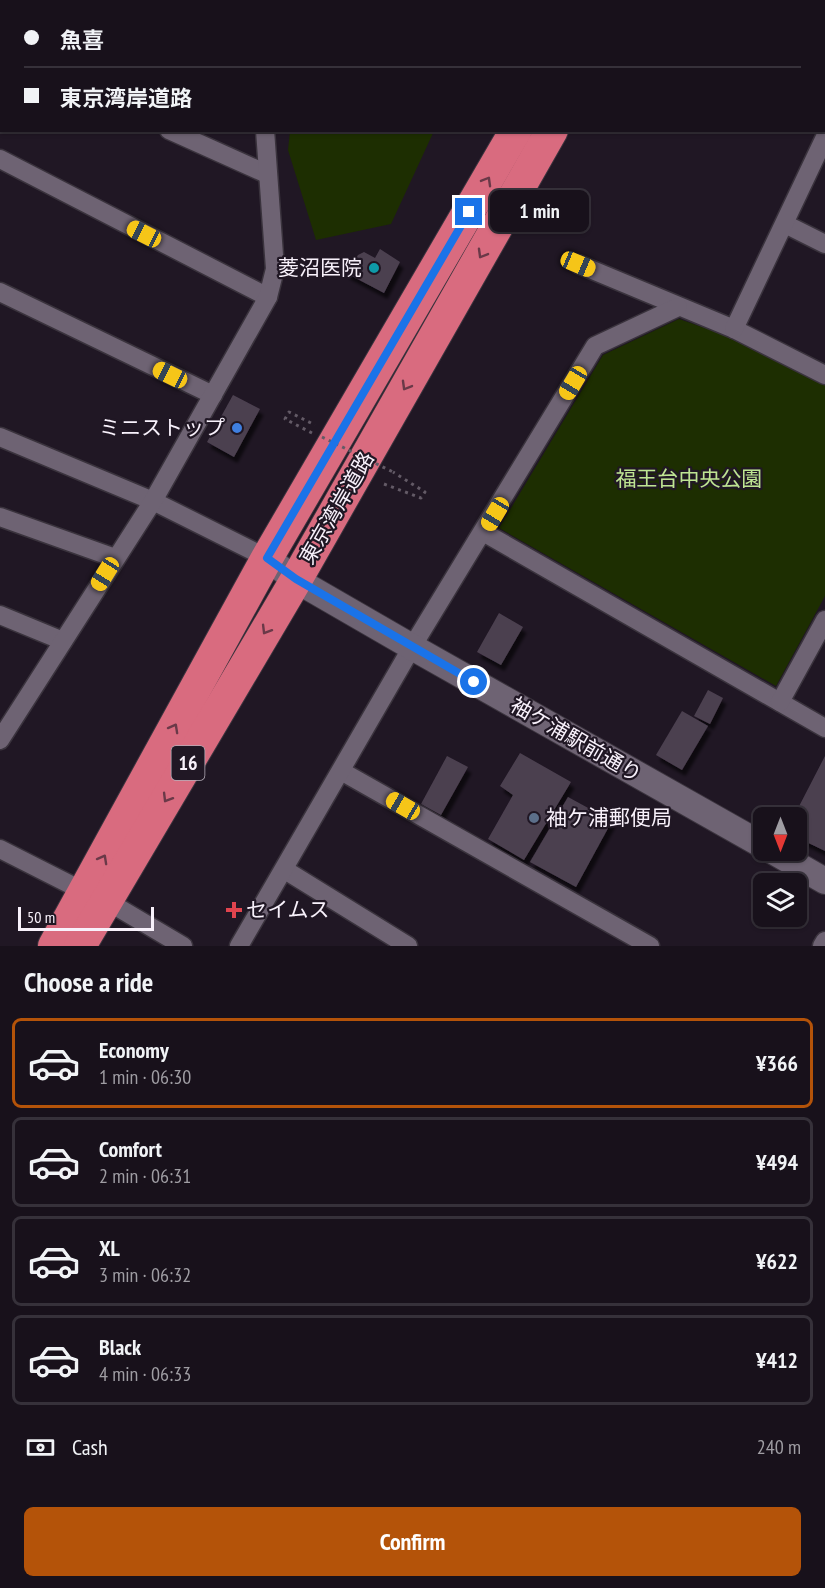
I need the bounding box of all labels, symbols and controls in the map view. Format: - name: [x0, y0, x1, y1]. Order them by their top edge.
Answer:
- text: 魚喜: [60, 26, 104, 54]
- text: 東京湾岸道路: [60, 84, 192, 112]
- one-way arrow: [479, 177, 491, 187]
- callout: 1 min: [490, 191, 589, 233]
- route end: [455, 198, 482, 225]
- text: 1 min: [519, 198, 560, 224]
- car: [124, 218, 164, 250]
- one-way arrow: [477, 248, 489, 258]
- car: [558, 249, 598, 279]
- place label: 菱沼医院: [278, 254, 362, 281]
- marker: 菱沼医院: [367, 261, 381, 275]
- car: [150, 359, 190, 391]
- car: [556, 363, 590, 403]
- one-way arrow: [402, 380, 414, 390]
- place label: ミニストップ: [99, 414, 225, 441]
- marker: ミニストップ: [230, 421, 244, 435]
- street label: 東京湾岸道路: [293, 446, 380, 569]
- park label: 福王台中央公園: [616, 465, 763, 492]
- car: [478, 494, 512, 534]
- car: [88, 554, 122, 594]
- one-way arrow: [262, 624, 274, 634]
- route start: [460, 668, 487, 695]
- street label: 袖ケ浦駅前通り: [506, 691, 647, 788]
- one-way arrow: [167, 724, 178, 734]
- road number: 16: [172, 746, 204, 780]
- car: [383, 789, 423, 823]
- one-way arrow: [163, 792, 175, 802]
- place label: 袖ケ浦郵便局: [546, 804, 672, 831]
- north arrow: [753, 807, 807, 861]
- map controls: [753, 807, 807, 927]
- marker: 袖ケ浦郵便局: [527, 811, 541, 825]
- one-way arrow: [96, 854, 107, 865]
- button: layers: [753, 873, 807, 927]
- place label: セイムス: [246, 896, 330, 923]
- marker: セイムス: [227, 903, 241, 917]
- scale bar: [18, 904, 154, 932]
- text: 50 m: [27, 907, 55, 927]
- text: Choose a ride: [24, 965, 153, 999]
- icon: car: [27, 1036, 81, 1090]
- text: Economy: [99, 1036, 169, 1064]
- text: ¥366: [756, 1049, 798, 1077]
- text: 1 min · 06:30: [99, 1064, 191, 1090]
- icon: car: [27, 1135, 81, 1189]
- text: Comfort: [99, 1135, 162, 1163]
- text: ¥494: [756, 1148, 798, 1176]
- text: 2 min · 06:31: [99, 1163, 191, 1189]
- icon: car: [27, 1234, 81, 1288]
- text: XL: [99, 1234, 120, 1262]
- text: ¥622: [756, 1247, 798, 1275]
- text: 3 min · 06:32: [99, 1262, 191, 1288]
- icon: car: [27, 1333, 81, 1387]
- text: Black: [99, 1333, 141, 1361]
- text: ¥412: [756, 1346, 798, 1374]
- text: 4 min · 06:33: [99, 1361, 191, 1387]
- icon: cash: [24, 1431, 57, 1464]
- text: Cash: [72, 1433, 108, 1461]
- text: 240 m: [757, 1434, 801, 1460]
- button: Confirm: [24, 1507, 801, 1576]

